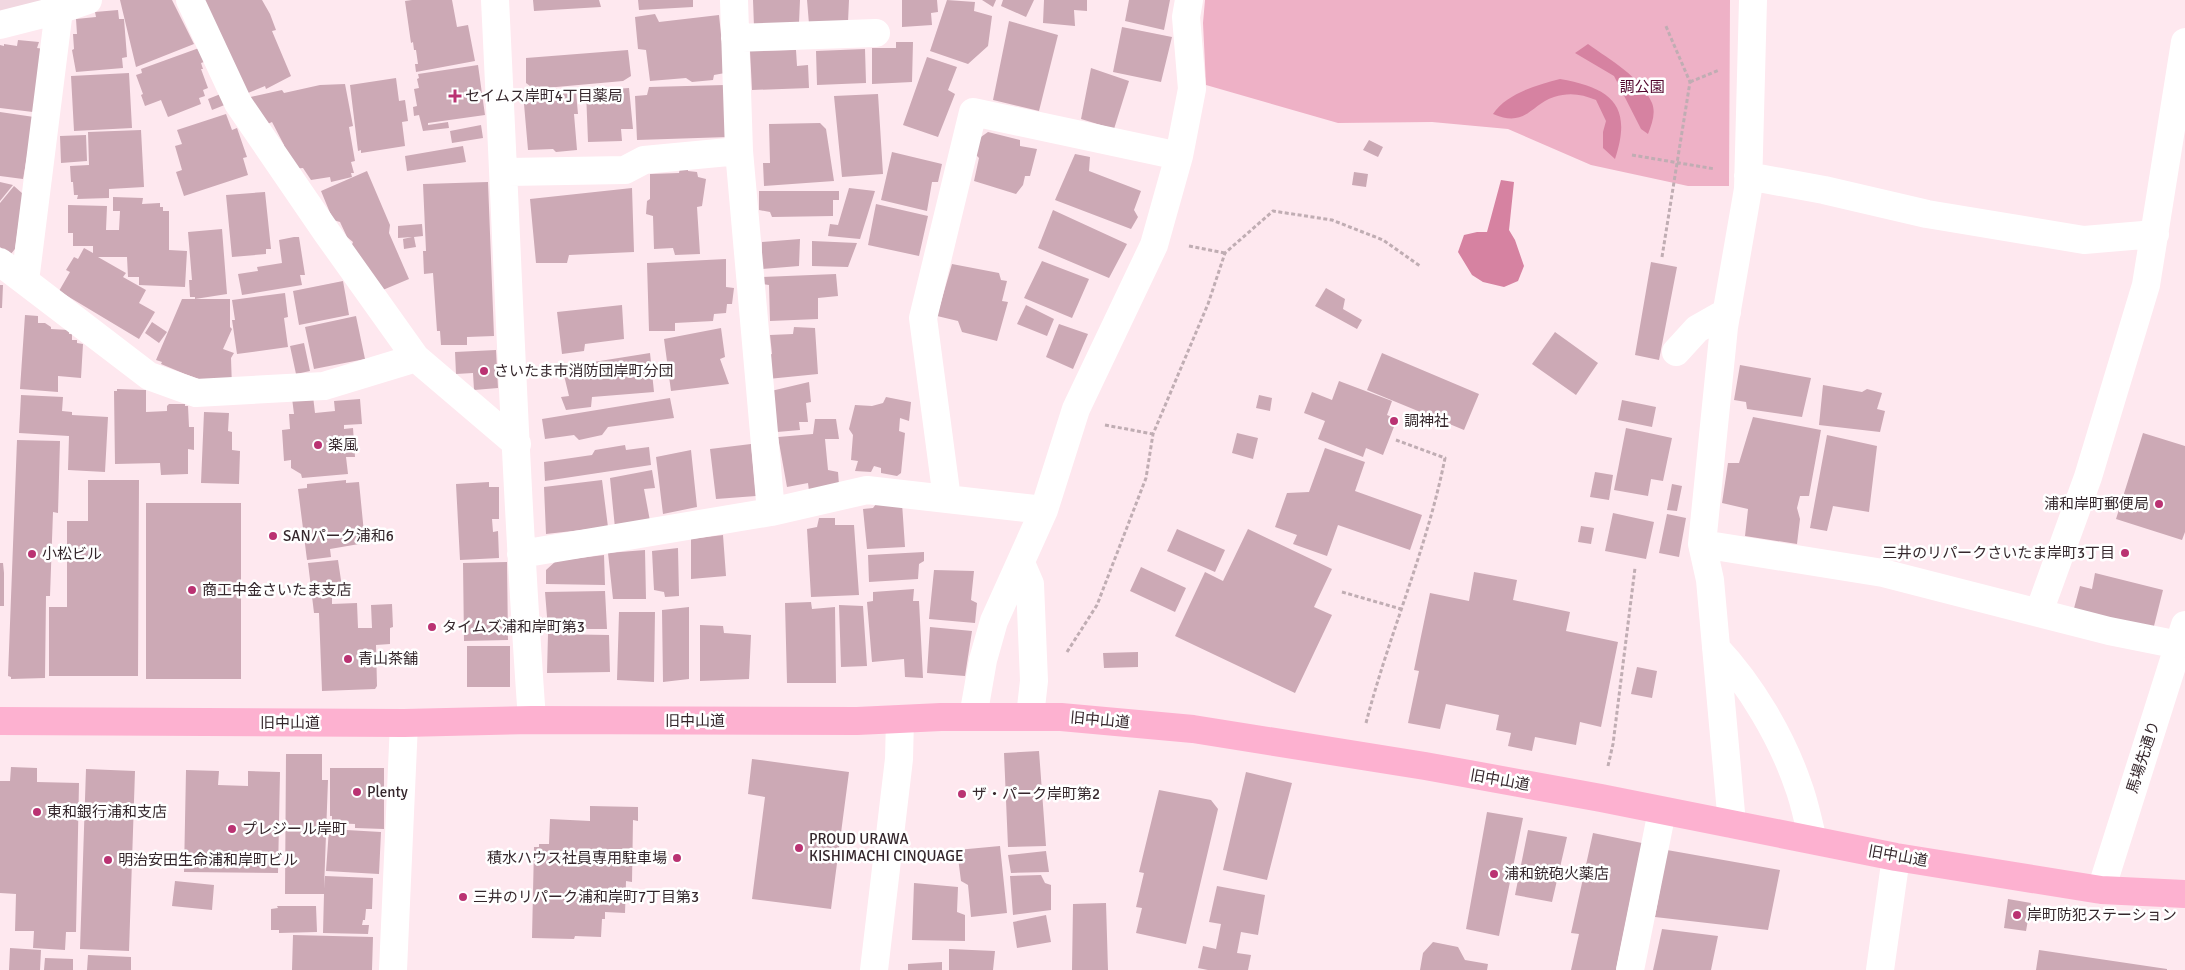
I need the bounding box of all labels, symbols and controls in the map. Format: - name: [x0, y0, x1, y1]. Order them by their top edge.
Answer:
- park label: 調公園: [1619, 78, 1665, 96]
- place label: セイムス岸町4丁目薬局: [465, 87, 623, 105]
- marker: セイムス岸町4丁目薬局: [449, 90, 461, 102]
- place label: さいたま市消防団岸町分団: [494, 362, 674, 380]
- marker: さいたま市消防団岸町分団: [478, 365, 490, 377]
- place label: 調神社: [1404, 412, 1449, 430]
- marker: 調神社: [1388, 415, 1400, 427]
- place label: 楽風: [328, 436, 358, 454]
- marker: 楽風: [312, 439, 324, 451]
- place label: 浦和岸町郵便局: [2044, 495, 2149, 513]
- marker: 浦和岸町郵便局: [2153, 498, 2165, 510]
- place label: SANパーク浦和6: [283, 527, 394, 545]
- marker: SANパーク浦和6: [267, 530, 279, 542]
- place label: 三井のリパークさいたま岸町3丁目: [1882, 544, 2115, 562]
- place label: 小松ビル: [42, 545, 102, 563]
- marker: 三井のリパークさいたま岸町3丁目: [2119, 547, 2131, 559]
- marker: 小松ビル: [26, 548, 38, 560]
- place label: 商工中金さいたま支店: [202, 581, 352, 599]
- marker: 商工中金さいたま支店: [186, 584, 198, 596]
- place label: タイムズ浦和岸町第3: [442, 618, 585, 636]
- marker: タイムズ浦和岸町第3: [426, 621, 438, 633]
- place label: 青山茶舗: [358, 650, 418, 668]
- marker: 青山茶舗: [342, 653, 354, 665]
- street label: 旧中山道: [1069, 708, 1131, 732]
- street label: 旧中山道: [665, 712, 725, 730]
- street label: 旧中山道: [260, 714, 320, 732]
- street label: 馬場先通り: [2123, 719, 2163, 795]
- street label: 旧中山道: [1469, 766, 1531, 794]
- place label: Plenty: [367, 783, 408, 801]
- place label: ザ・パーク岸町第2: [972, 785, 1100, 803]
- marker: Plenty: [351, 786, 363, 798]
- marker: ザ・パーク岸町第2: [956, 788, 968, 800]
- place label: 東和銀行浦和支店: [47, 803, 167, 821]
- marker: 東和銀行浦和支店: [31, 806, 43, 818]
- place label: プレジール岸町: [242, 820, 347, 838]
- marker: プレジール岸町: [226, 823, 238, 835]
- place label: PROUD URAWA KISHIMACHI CINQUAGE: [809, 830, 963, 865]
- marker: PROUD URAWA KISHIMACHI CINQUAGE: [793, 842, 805, 854]
- street label: 旧中山道: [1867, 842, 1929, 870]
- place label: 積水ハウス社員専用駐車場: [487, 849, 667, 867]
- place label: 明治安田生命浦和岸町ビル: [118, 851, 298, 869]
- marker: 積水ハウス社員専用駐車場: [671, 852, 683, 864]
- marker: 明治安田生命浦和岸町ビル: [102, 854, 114, 866]
- place label: 浦和銃砲火薬店: [1504, 865, 1609, 883]
- marker: 浦和銃砲火薬店: [1488, 868, 1500, 880]
- place label: 三井のリパーク浦和岸町7丁目第3: [473, 888, 699, 906]
- marker: 三井のリパーク浦和岸町7丁目第3: [457, 891, 469, 903]
- place label: 岸町防犯ステーション: [2027, 906, 2177, 924]
- marker: 岸町防犯ステーション: [2011, 909, 2023, 921]

